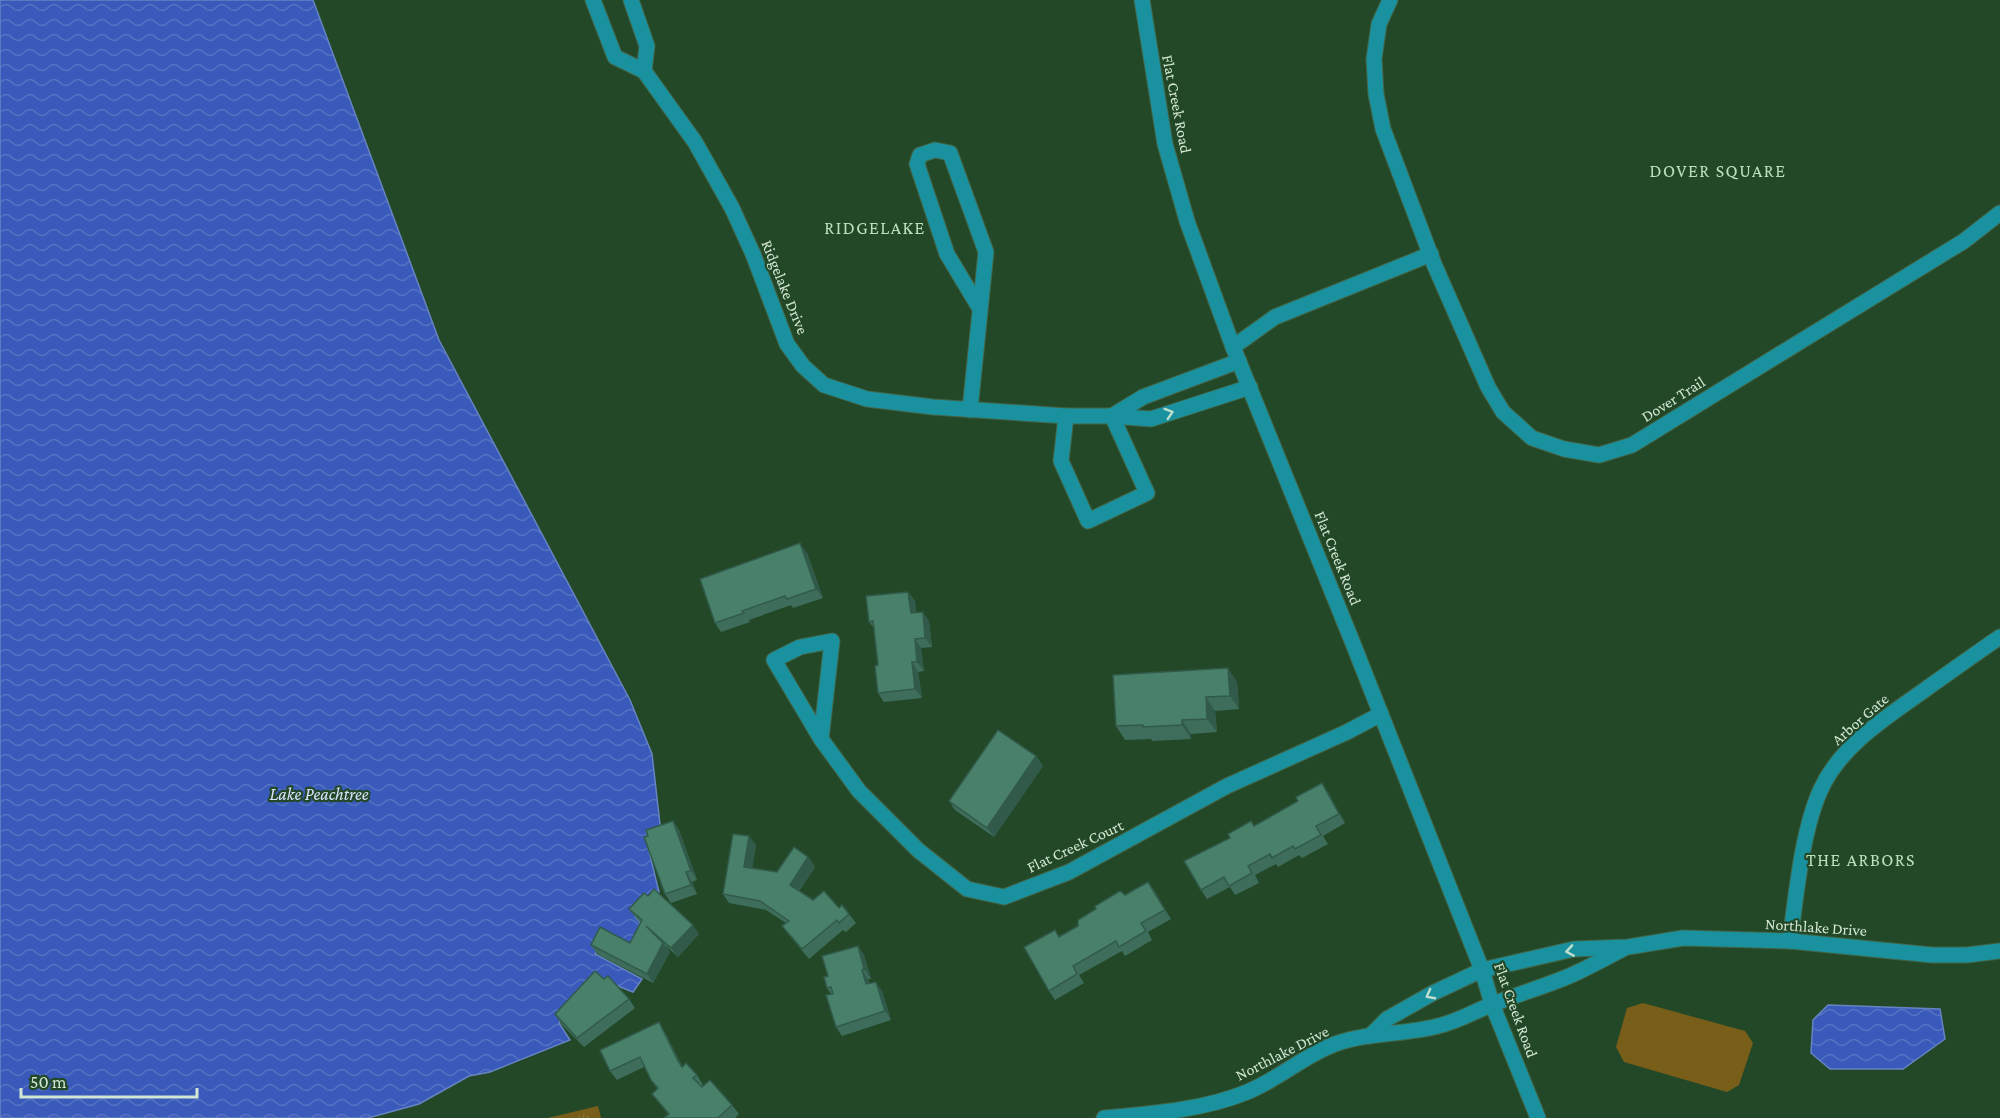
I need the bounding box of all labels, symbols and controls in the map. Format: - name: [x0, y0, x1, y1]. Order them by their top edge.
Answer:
- street label: Flat Creek Road: [1159, 53, 1195, 155]
- district label: DOVER SQUARE: [1649, 161, 1787, 181]
- district label: RIDGELAKE: [824, 218, 926, 238]
- street label: Ridgelake Drive: [757, 237, 812, 337]
- street label: Dover Trail: [1638, 373, 1708, 425]
- one-way arrow: [1163, 408, 1174, 420]
- street label: Flat Creek Road: [1311, 509, 1365, 608]
- street label: Arbor Gate: [1828, 690, 1892, 748]
- water label: Lake Peachtree: [269, 784, 369, 804]
- street label: Flat Creek Court: [1024, 816, 1126, 876]
- district label: THE ARBORS: [1806, 850, 1916, 870]
- street label: Northlake Drive: [1765, 915, 1867, 939]
- one-way arrow: [1566, 944, 1575, 956]
- street label: Flat Creek Road: [1491, 960, 1541, 1060]
- one-way arrow: [1426, 988, 1436, 999]
- street label: Northlake Drive: [1233, 1022, 1331, 1084]
- scale bar: [21, 1061, 196, 1099]
- text: 50 m: [30, 1072, 67, 1092]

